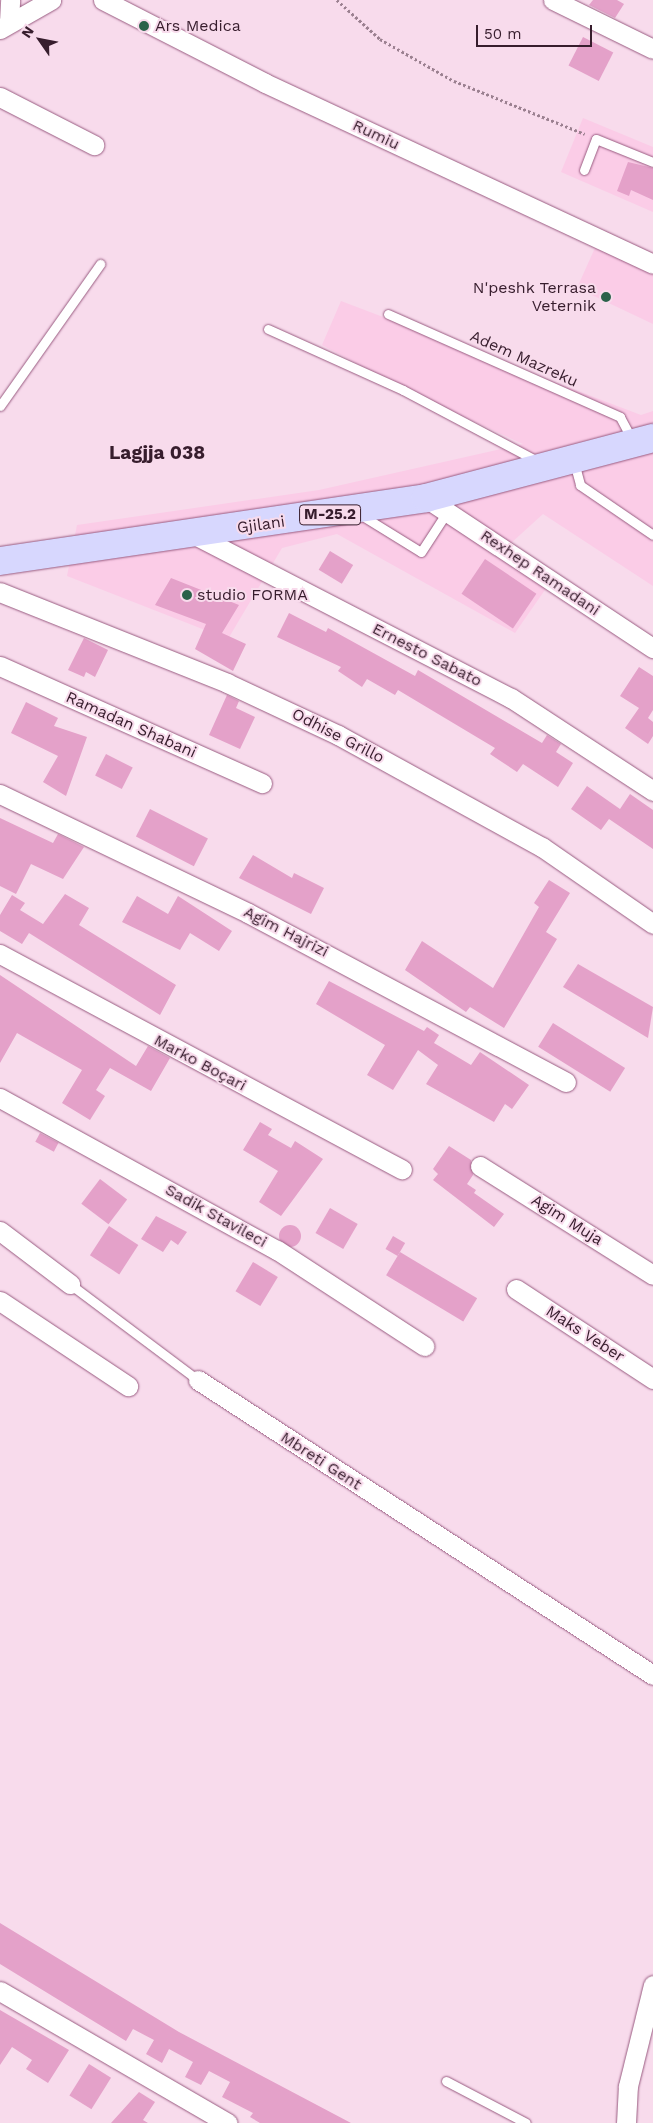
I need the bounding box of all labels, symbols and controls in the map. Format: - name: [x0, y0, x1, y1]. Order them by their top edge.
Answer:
- north arrow: [15, 15, 65, 65]
- scale bar: [478, 15, 594, 47]
- place label: Ars Medica: [155, 16, 241, 36]
- marker: Ars Medica: [137, 19, 151, 33]
- text: N: [18, 23, 37, 41]
- text: 50 m: [484, 25, 521, 43]
- street label: Rumiu: [349, 116, 403, 154]
- place label: N'peshk Terrasa Veternik: [472, 278, 596, 316]
- marker: N'peshk Terrasa Veternik: [600, 291, 612, 303]
- street label: Adem Mazreku: [467, 327, 581, 391]
- district label: Lagjja 038: [109, 442, 205, 464]
- road number: M-25.2: [299, 502, 361, 528]
- street label: Gjilani: [236, 512, 286, 538]
- street label: Rexhep Ramadani: [477, 526, 603, 620]
- place label: studio FORMA: [197, 585, 308, 605]
- marker: studio FORMA: [181, 589, 193, 601]
- street label: Ernesto Sabato: [369, 619, 485, 691]
- street label: Ramadan Shabani: [63, 688, 199, 762]
- street label: Odhise Grillo: [289, 705, 387, 767]
- street label: Agim Hajrizi: [240, 902, 332, 962]
- street label: Marko Boçari: [151, 1031, 249, 1095]
- street label: Sadik Stavileci: [162, 1180, 270, 1252]
- street label: Agim Muja: [528, 1190, 606, 1250]
- street label: Maks Veber: [542, 1301, 628, 1367]
- street label: Mbreti Gent: [277, 1428, 365, 1494]

